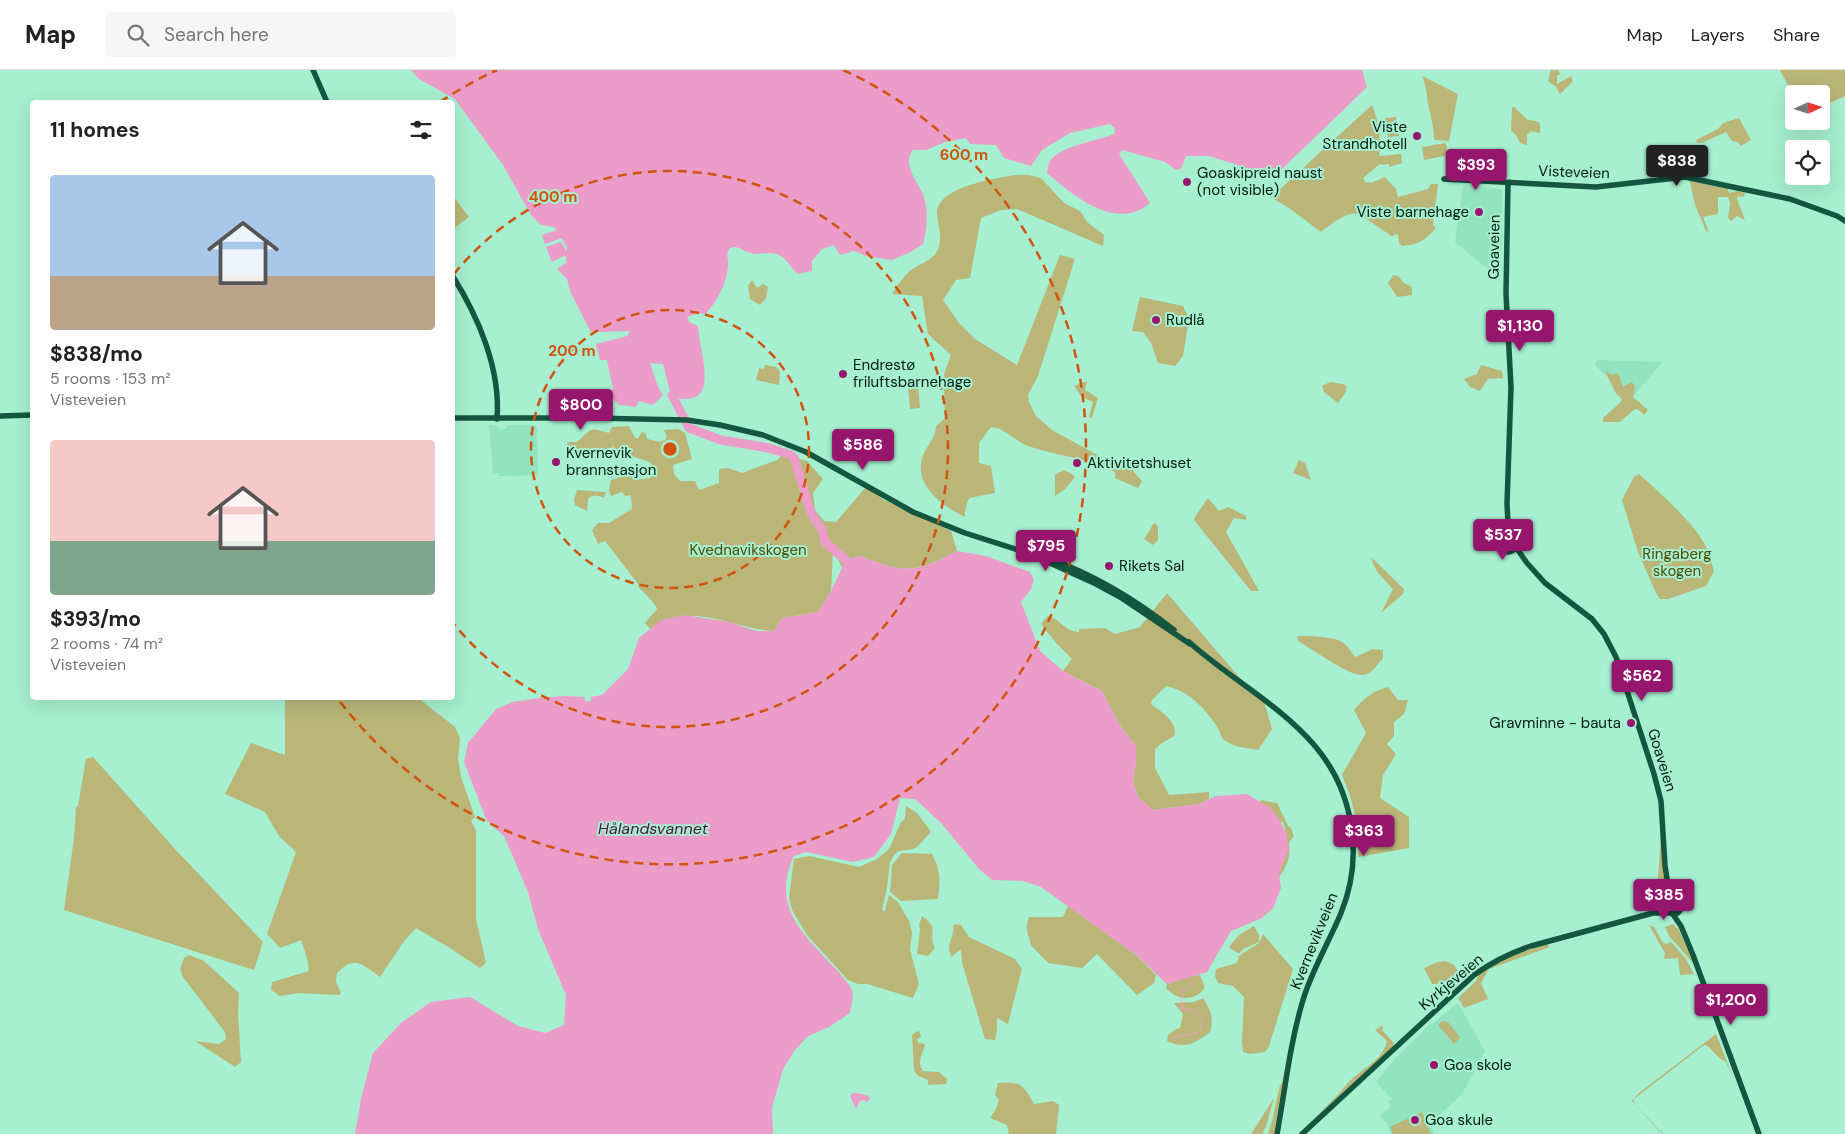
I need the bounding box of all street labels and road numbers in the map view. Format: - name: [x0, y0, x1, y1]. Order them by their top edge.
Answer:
- street label: Visteveien: [1538, 161, 1610, 183]
- street label: Goaveien: [1483, 214, 1505, 280]
- street label: Goaveien: [1643, 726, 1681, 794]
- street label: Kvernevikveien: [1286, 890, 1342, 992]
- street label: Kyrkjeveien: [1415, 949, 1487, 1015]

